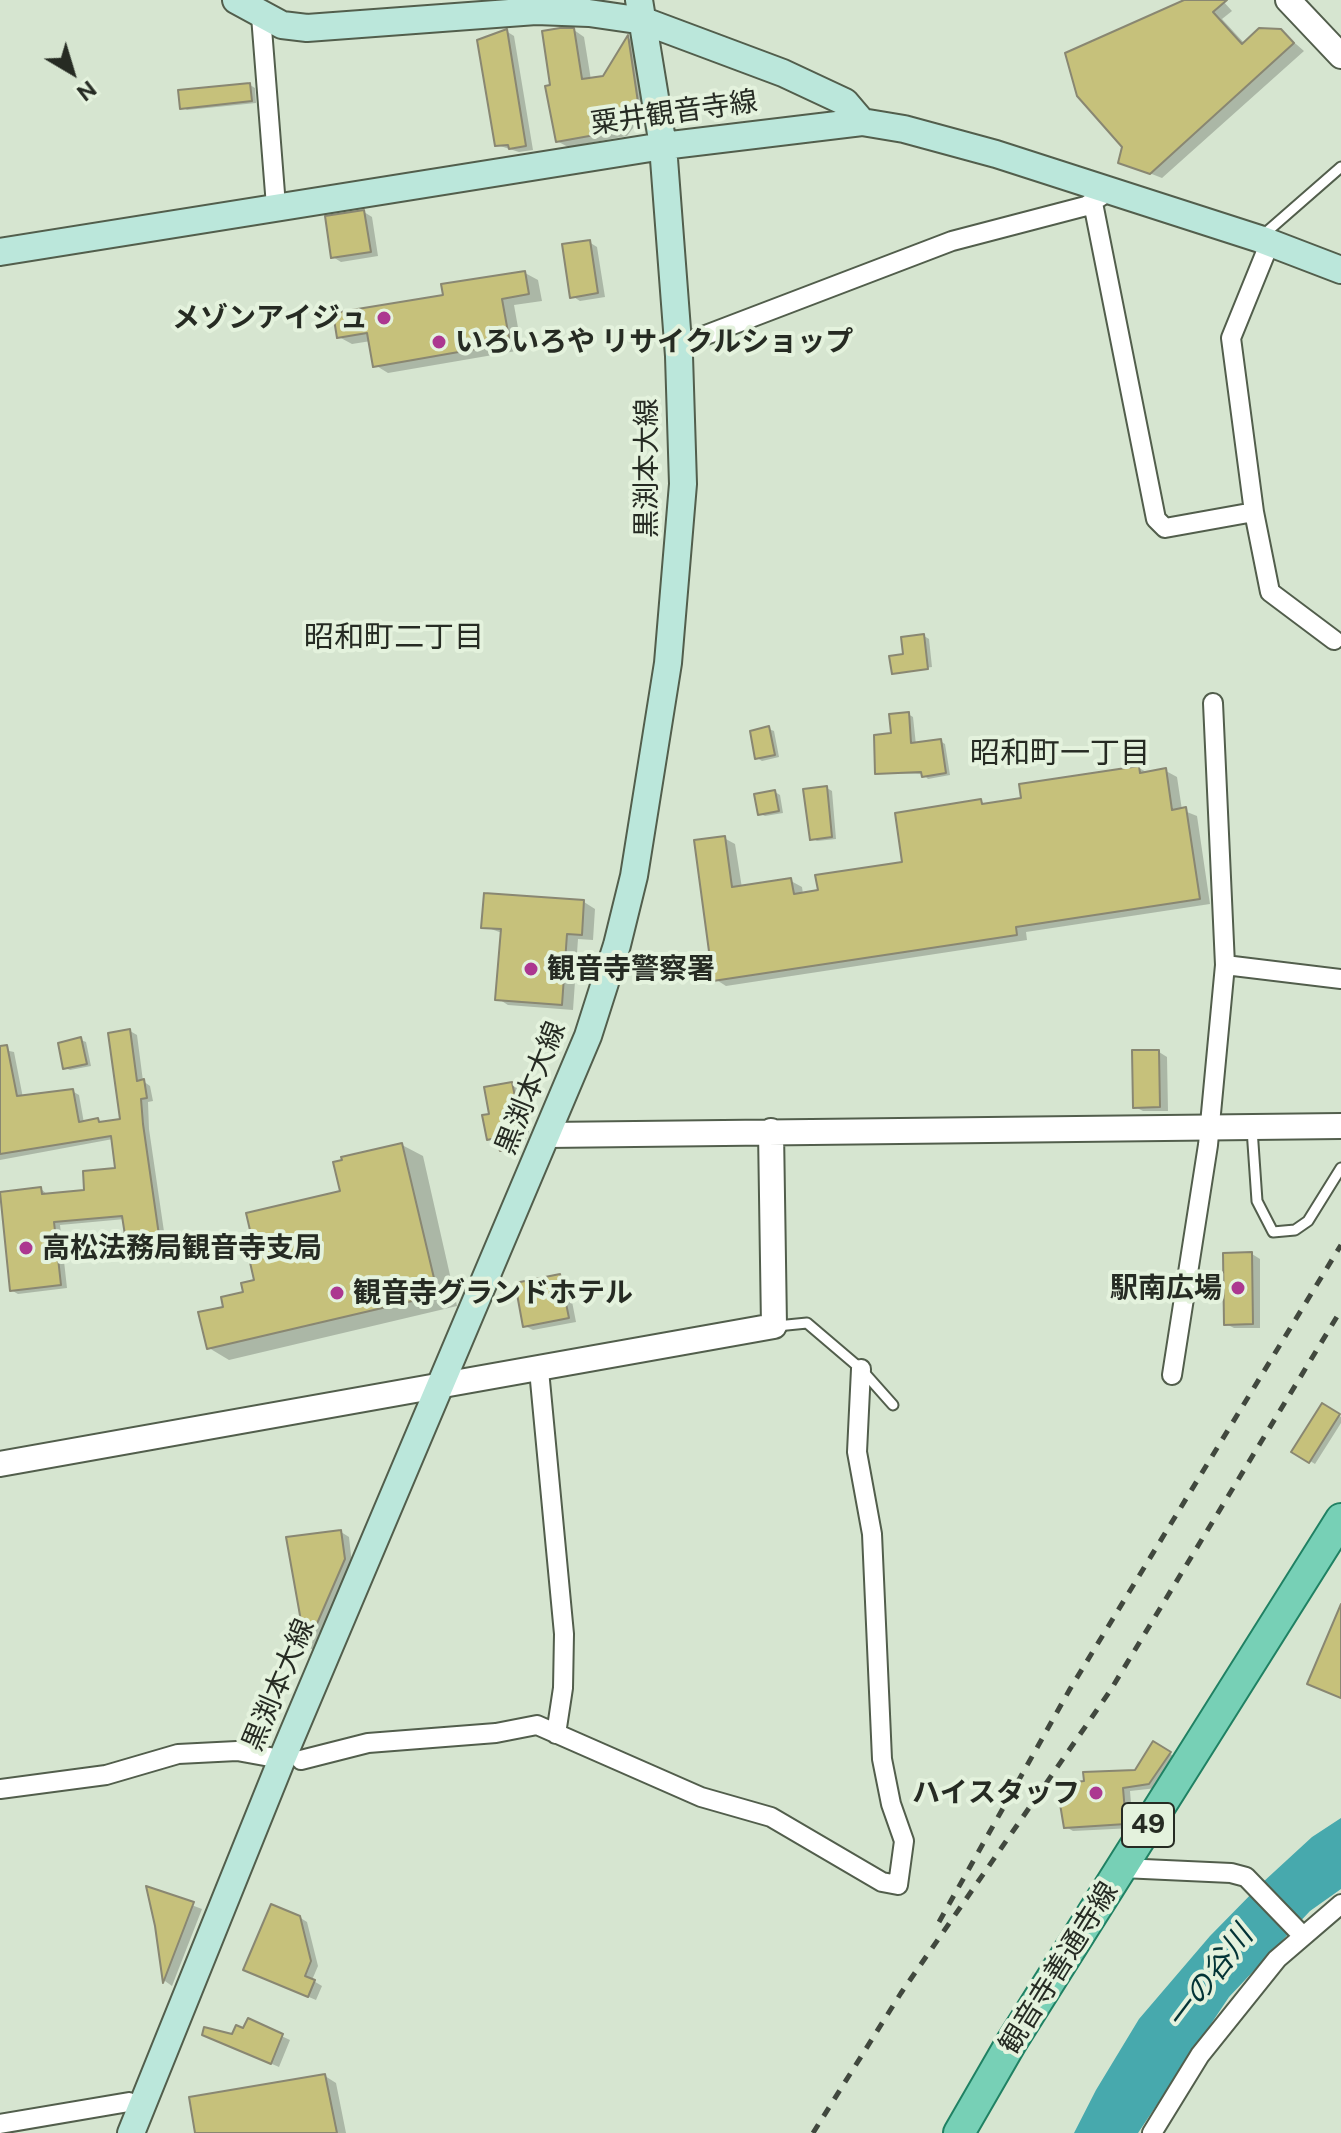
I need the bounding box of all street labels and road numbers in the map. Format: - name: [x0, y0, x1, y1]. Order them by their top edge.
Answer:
- street label: 粟井観音寺線: [588, 85, 760, 141]
- street label: 黒渕本大線: [630, 398, 664, 538]
- street label: 黒渕本大線: [489, 1017, 573, 1159]
- street label: 黒渕本大線: [236, 1614, 322, 1756]
- road number: 49: [1122, 1803, 1174, 1847]
- street label: 観音寺善通寺線: [993, 1876, 1125, 2060]

